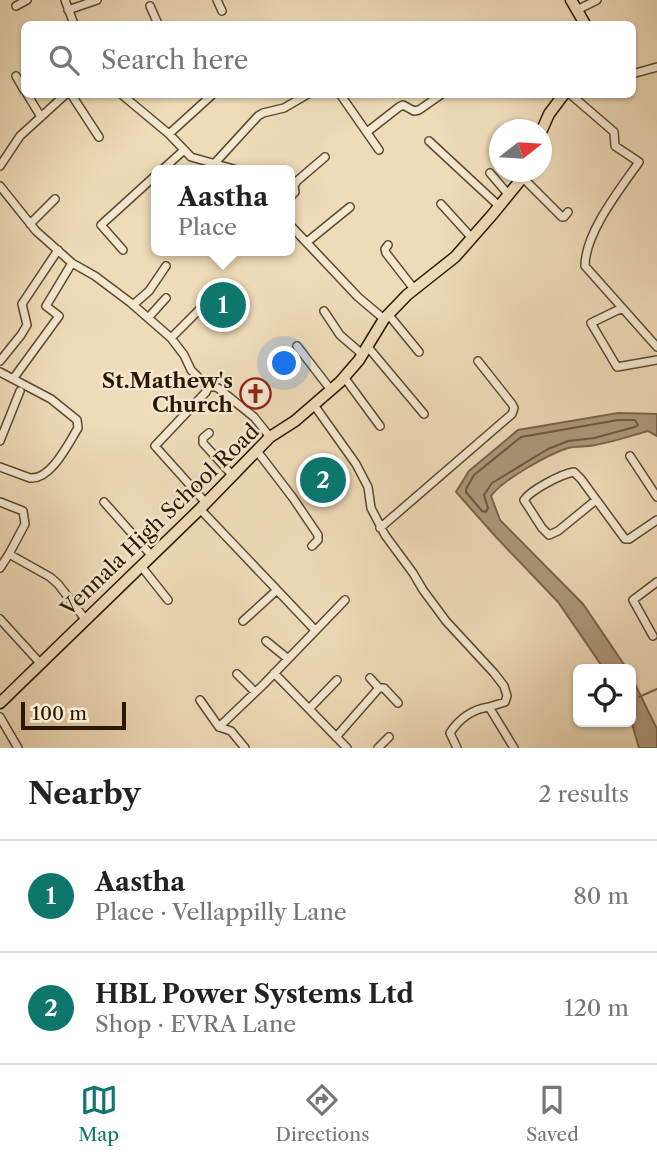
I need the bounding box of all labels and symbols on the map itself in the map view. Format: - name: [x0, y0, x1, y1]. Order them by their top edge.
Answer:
- north arrow: [489, 119, 552, 182]
- pin: 1: [200, 279, 246, 331]
- your location: [267, 346, 301, 380]
- place label: St.Mathew's Church: [102, 368, 234, 417]
- church icon: St.Mathew's Church: [239, 376, 273, 410]
- street label: Vennala High School Road: [55, 418, 264, 622]
- pin: 2: [300, 454, 346, 506]
- scale bar: [21, 699, 126, 731]

